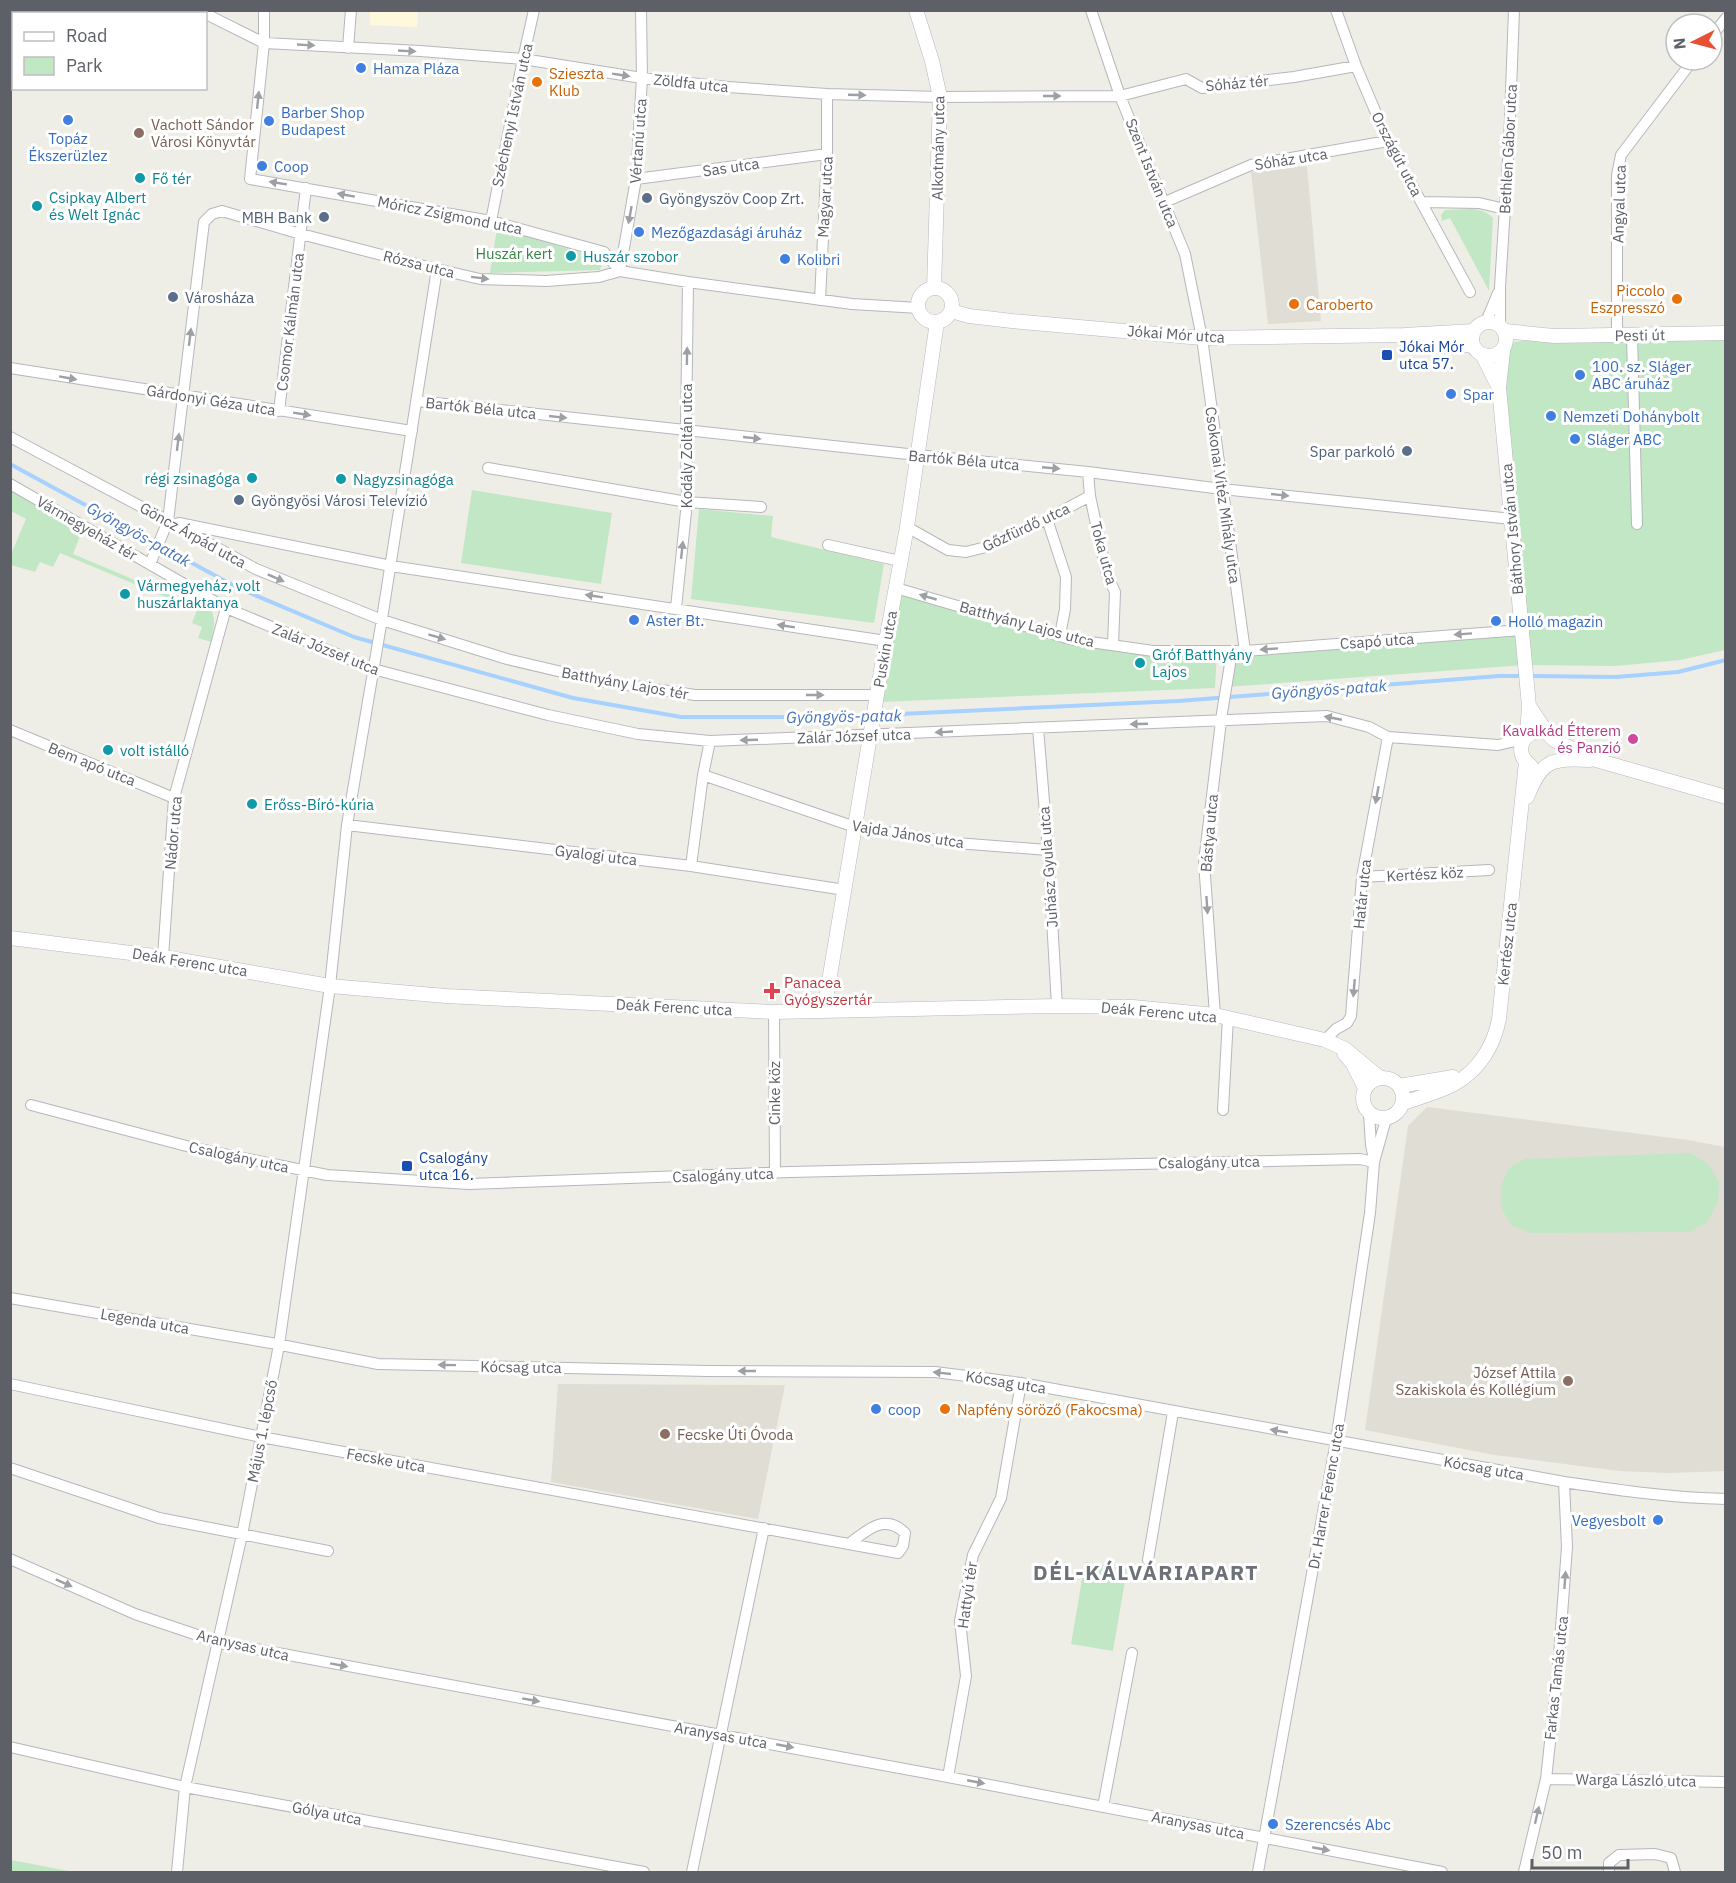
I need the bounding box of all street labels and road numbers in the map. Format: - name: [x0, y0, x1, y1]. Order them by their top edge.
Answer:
- street label: Széchenyi István utca: [487, 41, 537, 189]
- street label: Zöldfa utca: [652, 70, 730, 96]
- street label: Sóház tér: [1205, 71, 1270, 95]
- street label: Bethlen Gábor utca: [1495, 84, 1521, 214]
- street label: Alkotmány utca: [928, 95, 948, 201]
- street label: Vértanú utca: [626, 98, 650, 184]
- street label: Országút utca: [1367, 108, 1427, 200]
- street label: Szent István utca: [1121, 116, 1183, 230]
- street label: Sóház utca: [1253, 144, 1329, 174]
- street label: Sas utca: [702, 154, 760, 180]
- street label: Magyar utca: [813, 156, 837, 238]
- street label: Angyal utca: [1608, 165, 1630, 243]
- street label: Móricz Zsigmond utca: [376, 192, 524, 238]
- street label: Rózsa utca: [381, 246, 457, 282]
- street label: Csomor Kálmán utca: [272, 252, 308, 392]
- street label: Jókai Mór utca: [1126, 321, 1226, 347]
- street label: Pesti út: [1615, 325, 1665, 345]
- street label: Gárdonyi Géza utca: [145, 380, 277, 420]
- street label: Kodály Zoltán utca: [677, 384, 696, 508]
- street label: Bartók Béla utca: [425, 393, 537, 423]
- street label: Csokonai Vitéz Mihály utca: [1201, 405, 1245, 585]
- street label: Bartók Béla utca: [908, 446, 1020, 474]
- street label: Báthory István utca: [1497, 463, 1527, 595]
- street label: Vármegyeház tér: [33, 491, 141, 565]
- street label: Göncz Árpád utca: [136, 498, 250, 572]
- street label: Gőzfürdő utca: [979, 498, 1073, 556]
- street label: Toka utca: [1086, 519, 1122, 587]
- street label: Batthyány Lajos utca: [957, 597, 1097, 651]
- street label: Puskin utca: [869, 609, 901, 689]
- street label: Zalár József utca: [270, 619, 382, 679]
- street label: Csapó utca: [1339, 629, 1415, 653]
- street label: Batthyány Lajos tér: [560, 662, 691, 704]
- street label: Zalár József utca: [797, 725, 911, 747]
- street label: Bem apó utca: [46, 738, 138, 790]
- street label: Bástya utca: [1196, 793, 1222, 873]
- street label: Nádor utca: [160, 795, 186, 871]
- street label: Juhász Gyula utca: [1034, 806, 1062, 928]
- street label: Vajda János utca: [851, 816, 965, 852]
- street label: Gyalogi utca: [554, 841, 638, 869]
- street label: Határ utca: [1349, 858, 1375, 930]
- street label: Kertész köz: [1386, 862, 1464, 886]
- street label: Kertész utca: [1493, 902, 1521, 986]
- street label: Deák Ferenc utca: [131, 943, 249, 981]
- street label: Deák Ferenc utca: [615, 994, 733, 1020]
- street label: Deák Ferenc utca: [1100, 997, 1218, 1027]
- street label: Cinke köz: [765, 1061, 784, 1125]
- street label: Csalogány utca: [187, 1137, 291, 1177]
- street label: Csalogány utca: [1158, 1152, 1260, 1172]
- street label: Csalogány utca: [672, 1164, 774, 1186]
- street label: Legenda utca: [99, 1304, 191, 1338]
- street label: Kócsag utca: [480, 1357, 562, 1377]
- street label: Kócsag utca: [964, 1366, 1048, 1398]
- street label: Május 1. lépcső: [243, 1378, 281, 1484]
- street label: Dr. Harrer Ferenc utca: [1304, 1422, 1348, 1570]
- street label: Fecske utca: [345, 1444, 427, 1476]
- street label: Kócsag utca: [1442, 1452, 1526, 1484]
- street label: Hattyú tér: [953, 1560, 981, 1630]
- street label: Farkas Tamás utca: [1540, 1615, 1572, 1741]
- street label: Aranysas utca: [195, 1625, 291, 1665]
- street label: Aranysas utca: [673, 1717, 769, 1753]
- street label: Warga László utca: [1575, 1769, 1697, 1791]
- street label: Gólya utca: [290, 1797, 364, 1829]
- street label: Aranysas utca: [1150, 1807, 1246, 1843]

